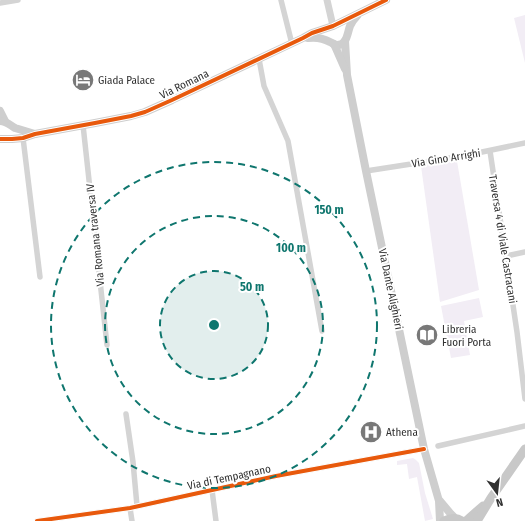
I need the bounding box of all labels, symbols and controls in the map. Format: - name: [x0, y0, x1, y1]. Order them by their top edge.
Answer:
- hotel icon: Giada Palace: [70, 67, 96, 93]
- street label: Via Romana: [158, 67, 211, 102]
- place label: Giada Palace: [98, 74, 155, 87]
- street label: Via Gino Arrighi: [411, 147, 482, 170]
- street label: Traversa 4 di Viale Castracani: [486, 174, 519, 305]
- street label: Via Romana traversa IV: [84, 183, 107, 287]
- text: 150 m: [314, 203, 344, 217]
- text: 100 m: [276, 241, 306, 255]
- street label: Via Dante Alighieri: [376, 247, 405, 331]
- text: 50 m: [240, 280, 264, 294]
- centre of rings: [207, 318, 221, 332]
- library icon: Libreria Fuori Porta: [414, 322, 440, 348]
- place label: Libreria Fuori Porta: [442, 323, 491, 349]
- hospital icon: Athena: [358, 419, 384, 445]
- place label: Athena: [386, 426, 418, 439]
- street label: Via di Tempagnano: [186, 462, 272, 493]
- north arrow: [477, 473, 517, 513]
- text: N: [495, 495, 504, 509]

